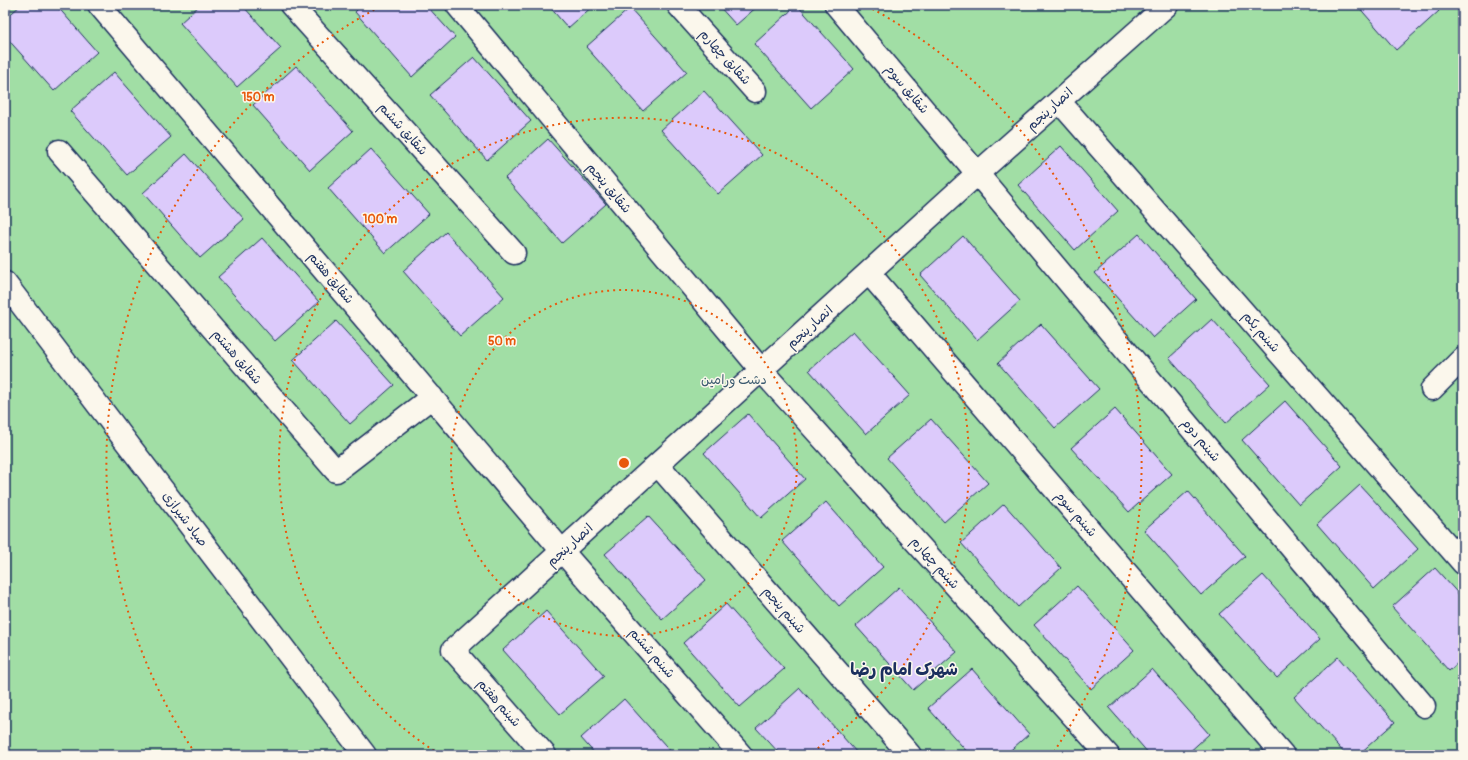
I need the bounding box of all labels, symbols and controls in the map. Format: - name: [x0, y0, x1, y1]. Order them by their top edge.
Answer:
- street label: شقایق چهارم: [694, 26, 754, 89]
- street label: شقایق سوم: [880, 61, 932, 118]
- street label: انصار پنجم: [1024, 84, 1078, 135]
- text: 150 m: [242, 90, 275, 105]
- street label: شقایق ششم: [374, 99, 431, 160]
- street label: شقایق پنجم: [582, 159, 635, 218]
- text: 100 m: [363, 212, 398, 227]
- street label: شقایق هفتم: [303, 249, 357, 308]
- street label: انصار پنجم: [784, 302, 838, 353]
- street label: شبنم یکم: [1237, 308, 1283, 357]
- street label: شقایق هشتم: [207, 326, 265, 389]
- text: 50 m: [488, 334, 516, 349]
- park label: دشت ورامین: [701, 372, 767, 389]
- street label: شبنم دوم: [1177, 415, 1224, 466]
- centre of rings: [617, 456, 631, 470]
- street label: صیاد شیرازی: [159, 488, 211, 550]
- street label: شبنم سوم: [1050, 488, 1100, 541]
- street label: انصار پنجم: [544, 520, 598, 571]
- street label: شبنم چهارم: [906, 534, 963, 594]
- street label: شبنم پنجم: [758, 583, 809, 638]
- street label: شبنم ششم: [624, 625, 678, 683]
- district label: شهرک امام رضا: [850, 659, 958, 682]
- street label: شبنم هفتم: [472, 676, 524, 732]

